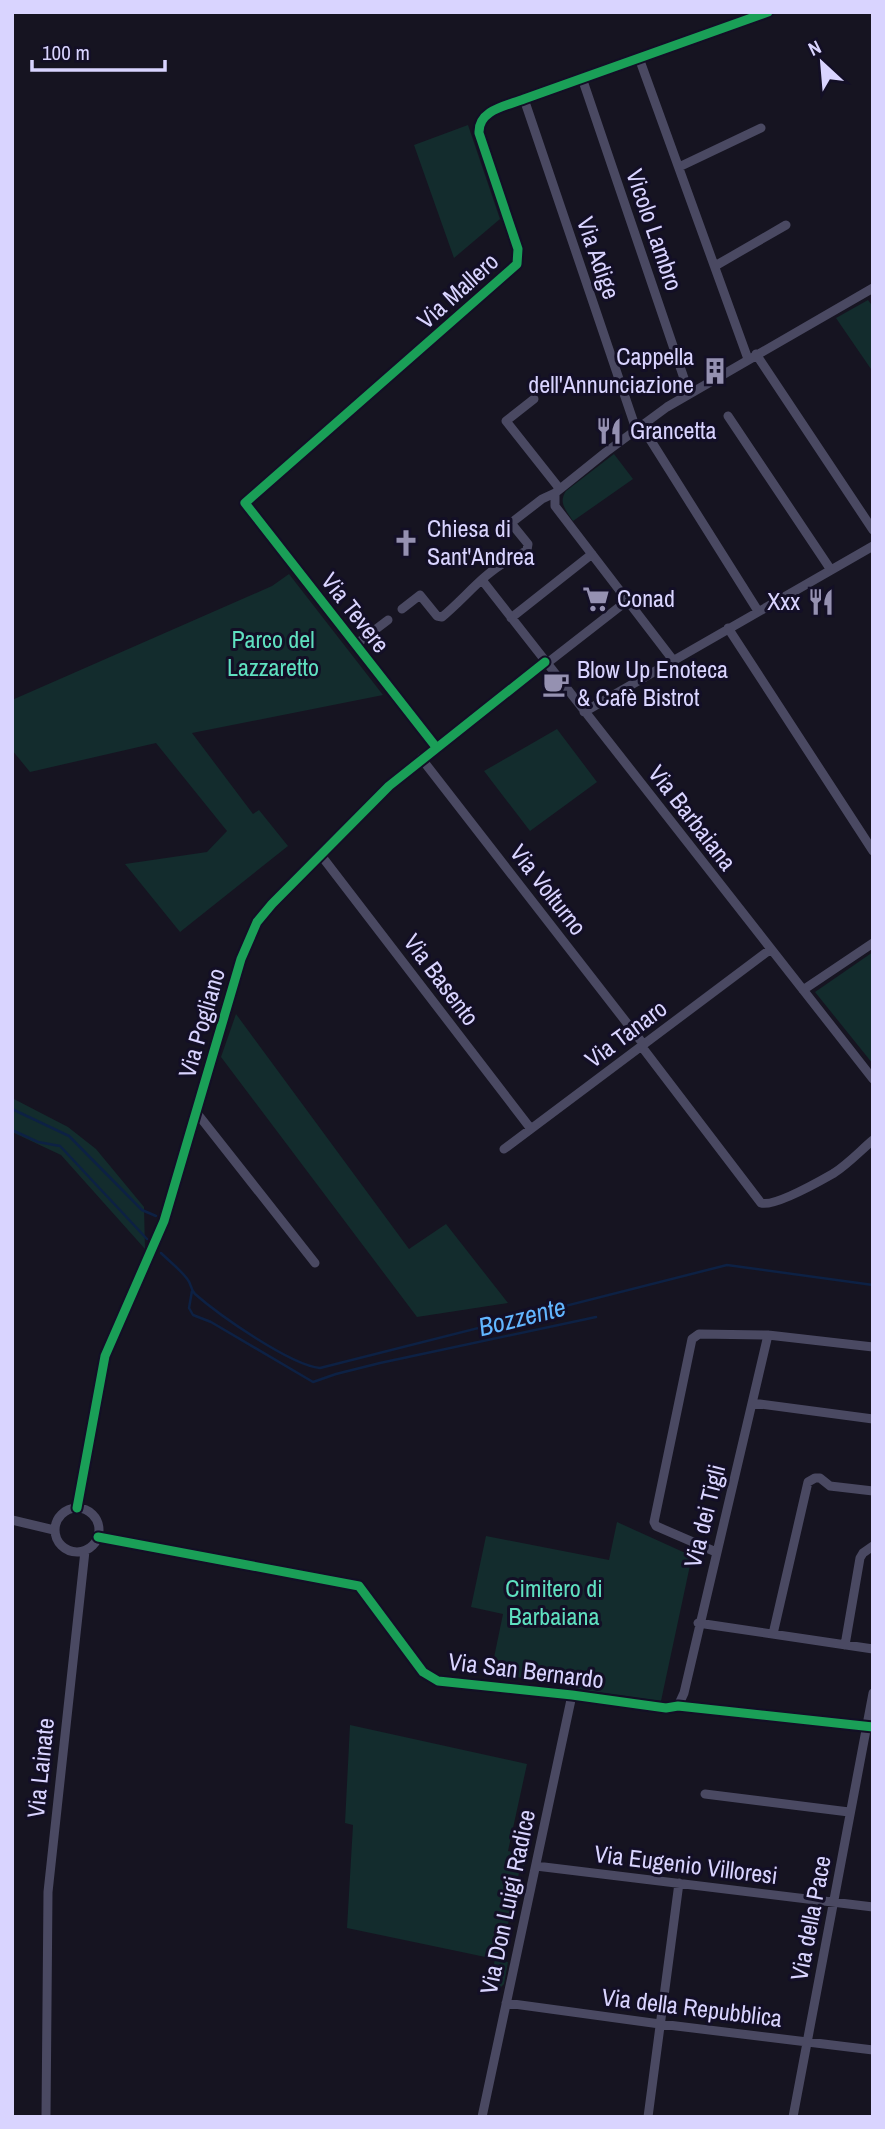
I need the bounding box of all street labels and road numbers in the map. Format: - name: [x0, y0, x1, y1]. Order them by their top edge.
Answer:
- street label: Vicolo Lambro: [619, 165, 691, 295]
- street label: Via Adige: [570, 212, 628, 303]
- street label: Via Mallero: [410, 245, 505, 335]
- street label: Via Tevere: [314, 566, 397, 659]
- street label: Via Barbaiana: [642, 758, 744, 877]
- street label: Via Volturno: [503, 837, 594, 941]
- street label: Via Basento: [397, 927, 487, 1032]
- street label: Via Pogliano: [170, 964, 232, 1081]
- street label: Via Tanaro: [578, 992, 673, 1075]
- street label: Via dei Tigli: [676, 1461, 732, 1571]
- street label: Via San Bernardo: [447, 1645, 606, 1695]
- street label: Via Lainate: [19, 1716, 61, 1819]
- street label: Via Don Luigi Radice: [472, 1807, 542, 1997]
- street label: Via Eugenio Villoresi: [593, 1837, 780, 1891]
- street label: Via della Pace: [782, 1853, 838, 1983]
- street label: Via della Repubblica: [600, 1980, 784, 2034]

